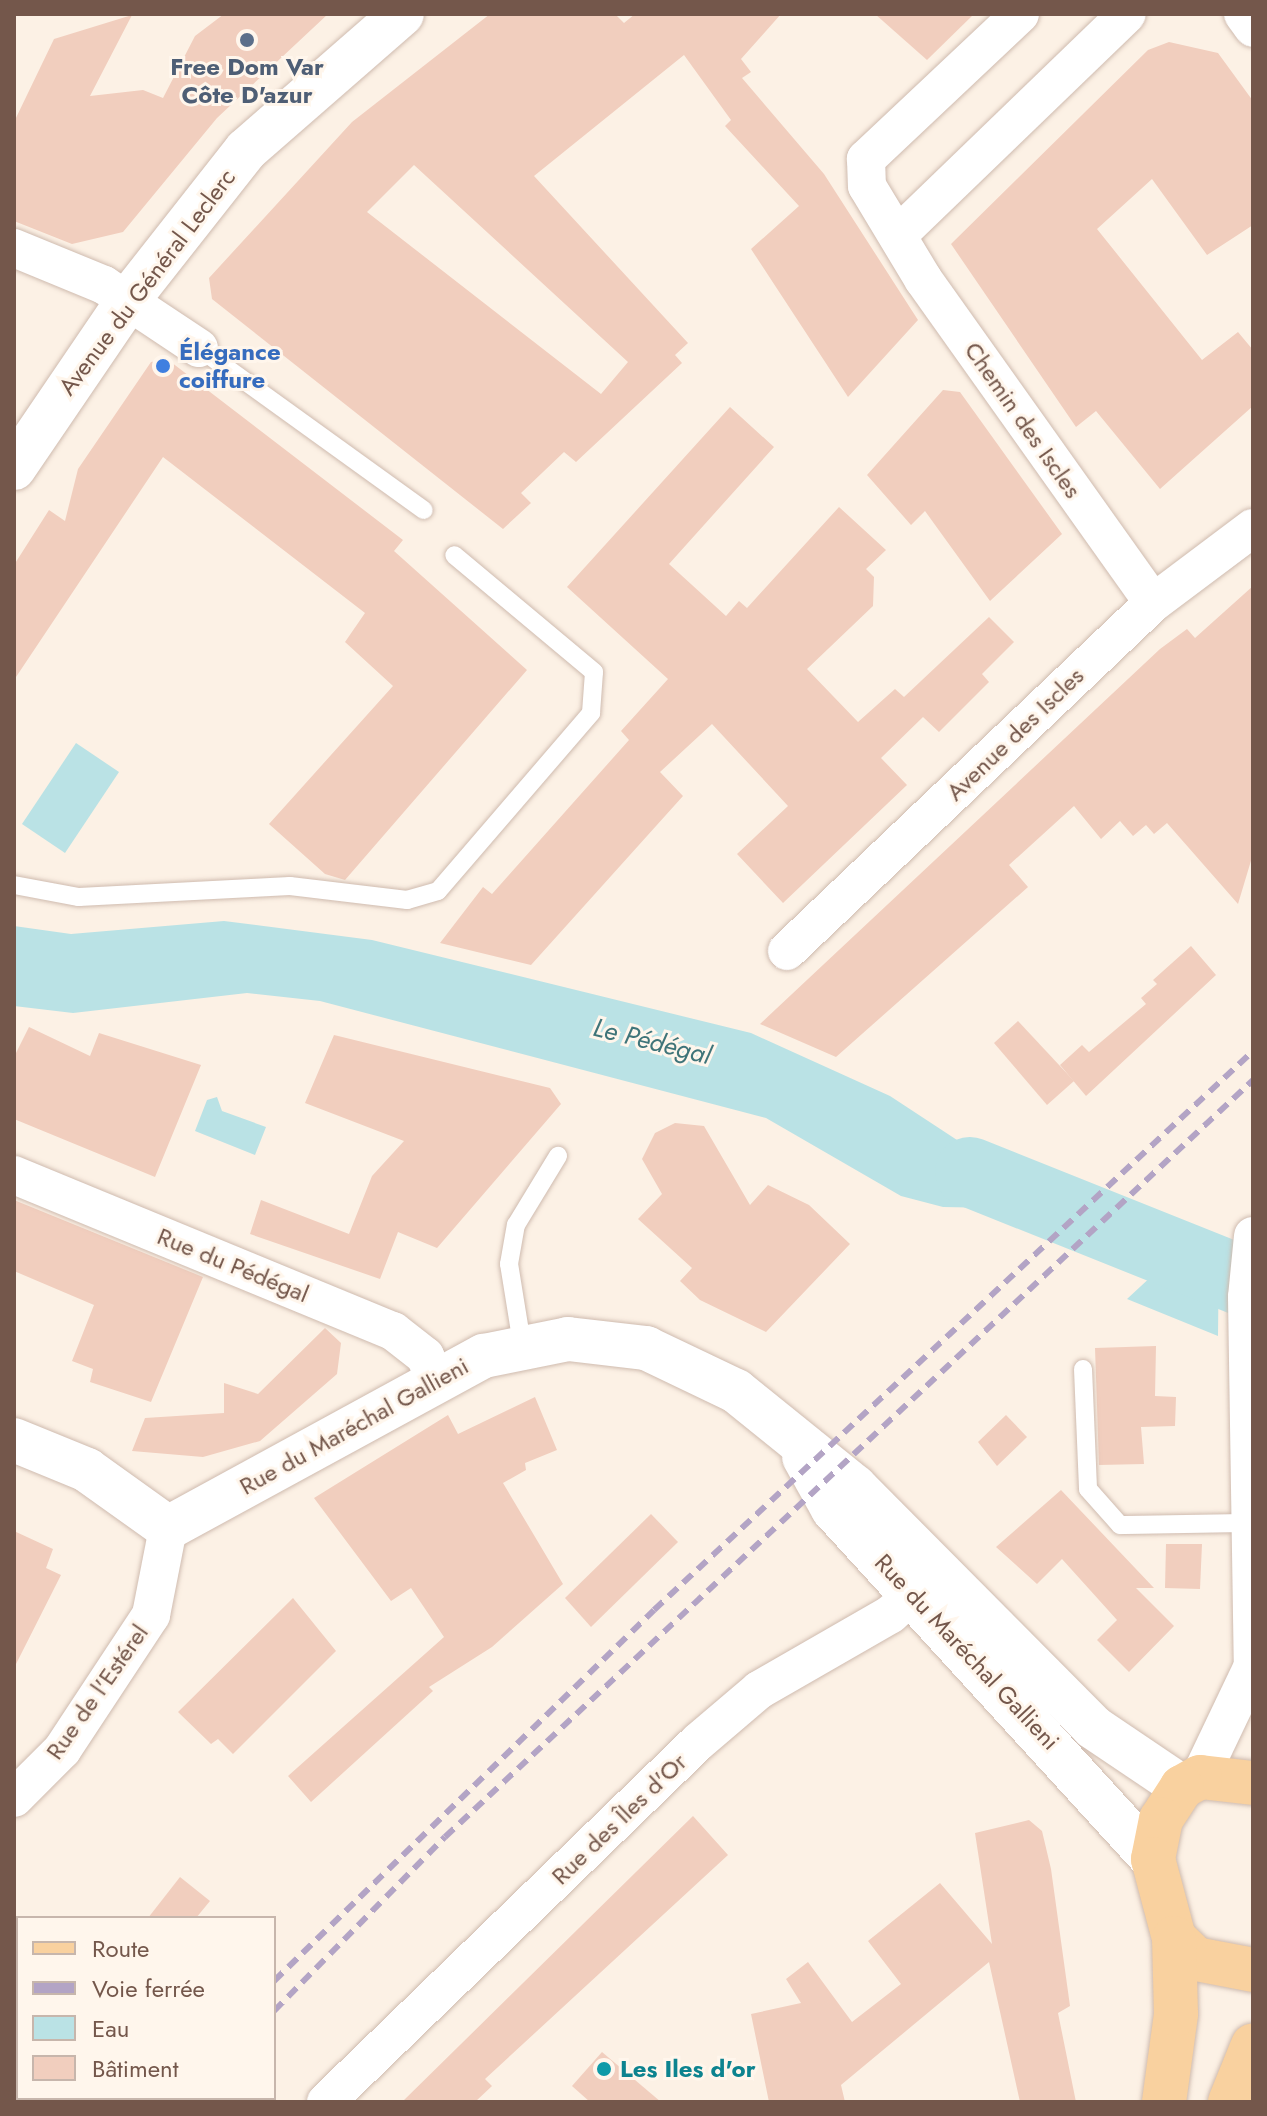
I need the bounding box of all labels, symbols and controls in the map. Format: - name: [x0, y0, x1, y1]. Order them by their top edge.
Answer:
- marker: Free Dom Var Côte D'azur: [238, 31, 256, 49]
- place label: Free Dom Var Côte D'azur: [170, 53, 324, 109]
- street label: Avenue du Général Leclerc: [53, 163, 241, 401]
- street label: Chemin des Iscles: [959, 337, 1087, 503]
- place label: Élégance coiffure: [179, 338, 281, 394]
- marker: Élégance coiffure: [154, 357, 172, 375]
- street label: Avenue des Iscles: [940, 661, 1090, 807]
- water label: Le Pédégal: [590, 1012, 714, 1072]
- street label: Rue du Pédégal: [153, 1222, 313, 1308]
- street label: Rue du Maréchal Gallieni: [235, 1351, 473, 1501]
- street label: Rue du Maréchal Gallieni: [869, 1548, 1065, 1756]
- street label: Rue de l'Estérel: [40, 1619, 154, 1765]
- street label: Rue des Îles d'Or: [546, 1747, 692, 1891]
- legend: [16, 1916, 276, 2100]
- text: Route: [92, 1931, 149, 1966]
- text: Voie ferrée: [92, 1971, 205, 2006]
- text: Eau: [92, 2011, 129, 2046]
- text: Bâtiment: [92, 2051, 178, 2086]
- place label: Les Iles d'or: [620, 2055, 756, 2083]
- marker: Les Iles d'or: [595, 2060, 613, 2078]

